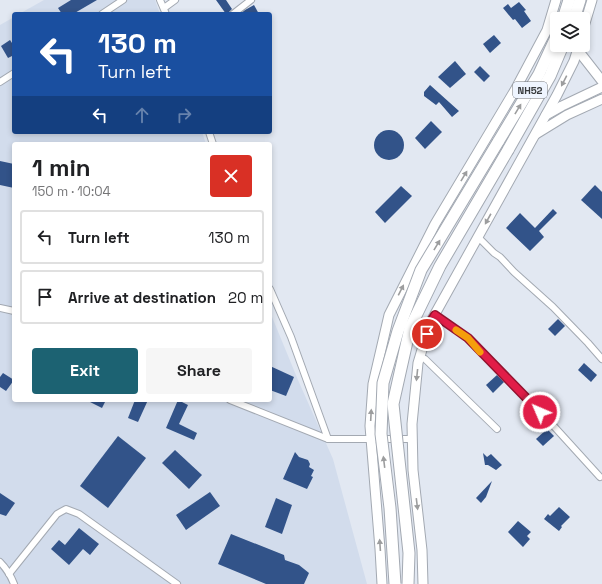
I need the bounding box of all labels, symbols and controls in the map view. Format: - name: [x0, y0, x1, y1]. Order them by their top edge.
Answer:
- map controls: [550, 12, 590, 52]
- button: layers: [550, 12, 590, 52]
- text: 130 m: [98, 25, 177, 61]
- icon: left: [32, 28, 84, 80]
- text: Turn left: [98, 60, 171, 83]
- one-way arrow: [561, 75, 567, 87]
- road number: NH52: [513, 82, 547, 98]
- one-way arrow: [515, 103, 522, 115]
- icon: left: [89, 104, 111, 126]
- icon: ahead: [131, 104, 153, 126]
- icon: right: [173, 104, 195, 126]
- text: 1 min: [32, 152, 91, 183]
- button: close: [210, 155, 252, 197]
- one-way arrow: [460, 170, 467, 182]
- text: 150 m · 10:04: [32, 183, 111, 200]
- one-way arrow: [484, 214, 491, 225]
- icon: left: [34, 226, 56, 248]
- text: Turn left: [68, 228, 130, 247]
- text: 130 m: [208, 228, 250, 247]
- one-way arrow: [433, 240, 441, 250]
- one-way arrow: [398, 285, 405, 296]
- icon: arrive: [34, 286, 56, 308]
- text: Arrive at destination: [68, 288, 216, 307]
- text: 20 m: [228, 288, 263, 307]
- pin: [410, 317, 444, 351]
- icon: arrive: [416, 323, 438, 345]
- button: Exit: [32, 348, 138, 394]
- button: Share: [146, 348, 252, 394]
- one-way arrow: [413, 369, 420, 381]
- position arrow: [519, 391, 561, 433]
- one-way arrow: [368, 408, 374, 421]
- one-way arrow: [381, 455, 388, 468]
- one-way arrow: [414, 498, 420, 510]
- one-way arrow: [376, 539, 383, 551]

